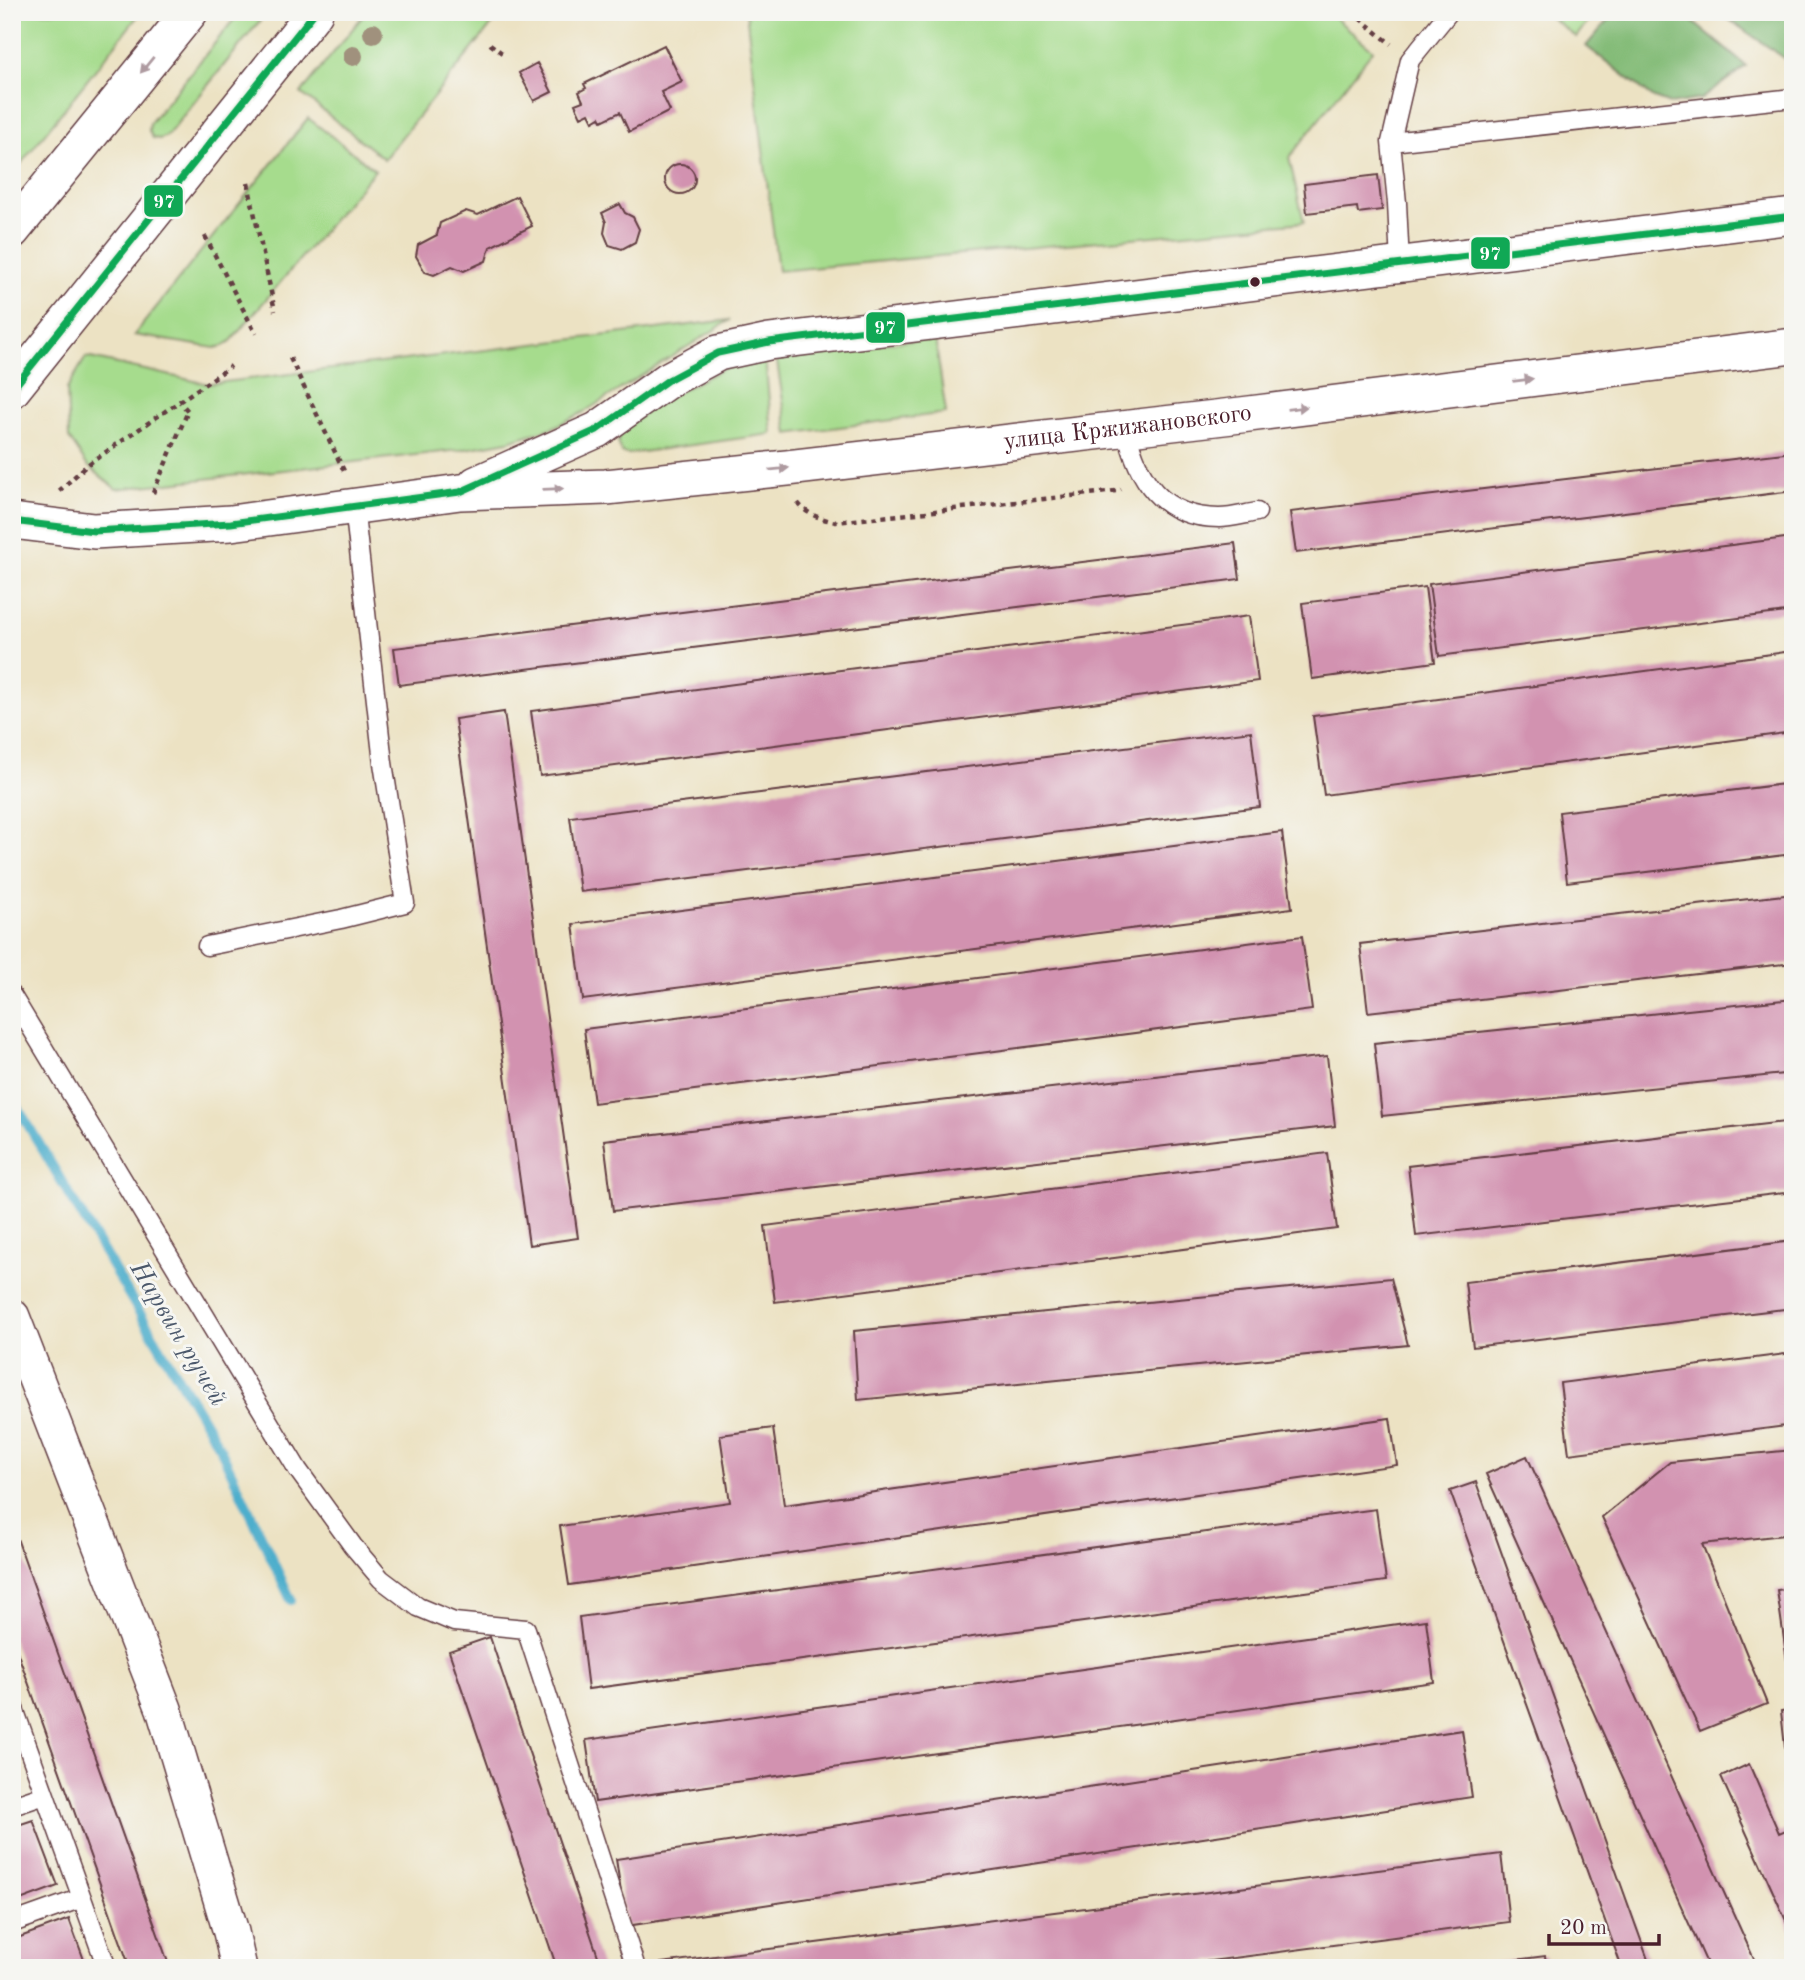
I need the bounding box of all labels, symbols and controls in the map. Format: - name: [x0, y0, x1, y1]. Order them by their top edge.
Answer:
- one-way arrow: [140, 57, 155, 74]
- line badge: 97: [143, 184, 184, 218]
- text: 97: [153, 194, 175, 213]
- line badge: 97: [1470, 236, 1511, 270]
- text: 97: [1479, 246, 1501, 265]
- unlabelled marker: [1248, 275, 1262, 289]
- line badge: 97: [865, 311, 906, 344]
- text: 97: [874, 320, 896, 339]
- one-way arrow: [1512, 374, 1534, 385]
- street label: улица Кржижановского: [1002, 402, 1253, 455]
- one-way arrow: [1286, 403, 1308, 414]
- one-way arrow: [769, 464, 791, 475]
- one-way arrow: [542, 483, 564, 495]
- water label: Нарвин ручей: [124, 1256, 231, 1411]
- scale bar: [1549, 1903, 1660, 1947]
- text: 20 m: [1560, 1918, 1607, 1939]

